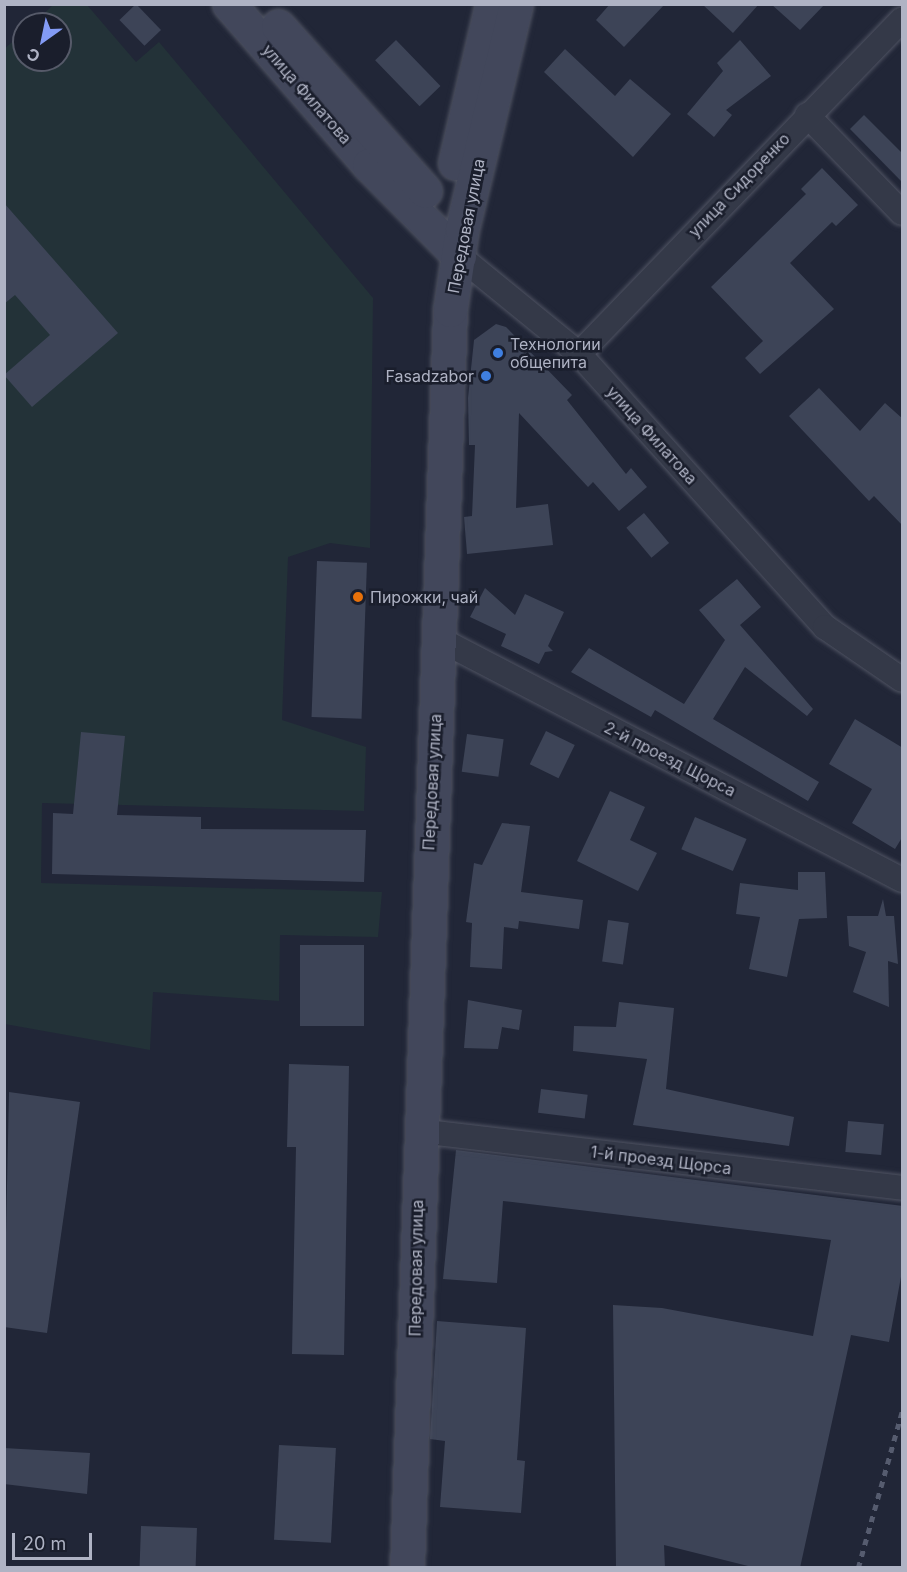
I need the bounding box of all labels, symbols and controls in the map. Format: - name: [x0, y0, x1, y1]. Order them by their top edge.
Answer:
- north arrow: [12, 12, 72, 72]
- street label: улица Филатова: [259, 40, 355, 148]
- text: С: [23, 44, 44, 67]
- street label: улица Сидоренко: [684, 129, 794, 241]
- street label: Передовая улица: [444, 157, 488, 295]
- place label: Технологии общепита: [510, 334, 601, 372]
- marker: Технологии общепита: [491, 346, 505, 360]
- place label: Fasadzabor: [386, 366, 474, 386]
- marker: Fasadzabor: [479, 369, 493, 383]
- street label: улица Филатова: [603, 382, 701, 488]
- place label: Пирожки, чай: [370, 587, 478, 607]
- marker: Пирожки, чай: [351, 590, 365, 604]
- street label: Передовая улица: [419, 713, 445, 851]
- street label: 2-й проезд Щорса: [601, 718, 739, 800]
- street label: 1-й проезд Щорса: [590, 1142, 732, 1178]
- street label: Передовая улица: [405, 1199, 427, 1337]
- scale bar: [15, 1521, 94, 1559]
- text: 20 m: [23, 1533, 66, 1554]

